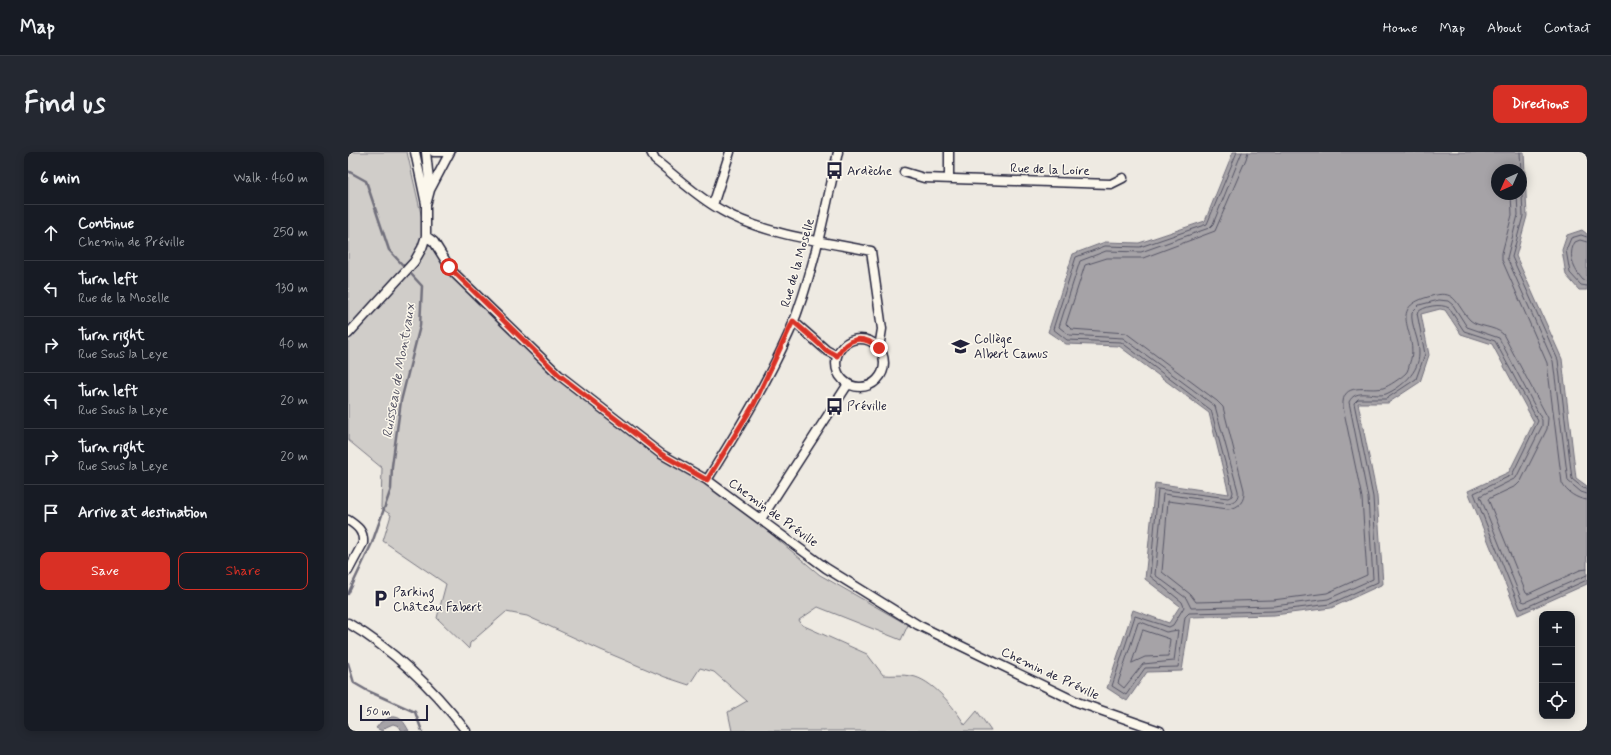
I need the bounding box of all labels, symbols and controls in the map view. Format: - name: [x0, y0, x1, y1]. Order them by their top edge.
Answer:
- text: Map: [20, 15, 55, 40]
- text: Home: [1383, 19, 1417, 37]
- text: Map: [1439, 19, 1465, 37]
- text: About: [1487, 19, 1522, 37]
- text: Contact: [1544, 19, 1591, 37]
- button: Directions: [1493, 85, 1587, 123]
- text: Find us: [24, 86, 105, 123]
- street label: Rue de la Loire: [1010, 160, 1090, 180]
- bus stop icon: Ardèche: [824, 161, 844, 181]
- place label: Ardèche: [847, 163, 892, 180]
- north arrow: [1491, 164, 1527, 200]
- text: 6 min: [40, 167, 80, 189]
- text: Walk · 460 m: [233, 170, 308, 187]
- text: Continue: [78, 214, 134, 234]
- street label: Rue de la Moselle: [777, 217, 819, 309]
- icon: ahead: [40, 222, 62, 244]
- text: 250 m: [273, 224, 308, 241]
- text: Chemin de Préville: [78, 234, 185, 251]
- route start: [440, 258, 458, 276]
- text: Turn left: [78, 270, 138, 290]
- icon: left: [40, 278, 62, 300]
- text: 130 m: [275, 280, 308, 297]
- text: Rue de la Moselle: [78, 290, 170, 307]
- water label: Ruisseau de Montvaux: [378, 302, 420, 440]
- text: Turn right: [78, 326, 145, 346]
- place label: Collège Albert Camus: [974, 331, 1048, 363]
- icon: right: [40, 334, 62, 356]
- text: 40 m: [279, 336, 308, 353]
- school or university icon: Collège Albert Camus: [951, 336, 971, 356]
- route end: [870, 339, 888, 357]
- text: Rue Sous la Leye: [78, 346, 168, 363]
- text: Turn left: [78, 382, 138, 402]
- icon: left: [40, 390, 62, 412]
- text: 20 m: [280, 392, 308, 409]
- bus stop icon: Préville: [824, 396, 844, 416]
- place label: Préville: [847, 398, 887, 415]
- text: Rue Sous la Leye: [78, 402, 168, 419]
- text: Turn right: [78, 438, 145, 458]
- icon: right: [40, 446, 62, 468]
- text: 20 m: [280, 448, 308, 465]
- text: Rue Sous la Leye: [78, 458, 168, 475]
- street label: Chemin de Préville: [725, 475, 821, 551]
- icon: arrive: [40, 502, 62, 524]
- text: Arrive at destination: [78, 503, 207, 523]
- button: Save: [40, 552, 170, 590]
- button: Share: [178, 552, 308, 590]
- place label: Parking Château Fabert: [393, 584, 482, 616]
- parking icon: Parking Château Fabert: [370, 589, 390, 609]
- map controls: [1539, 611, 1575, 719]
- button: +: [1539, 611, 1575, 647]
- street label: Chemin de Préville: [998, 644, 1102, 704]
- button: −: [1539, 647, 1575, 683]
- button: locate: [1539, 683, 1575, 719]
- scale bar: [360, 703, 428, 722]
- text: 50 m: [366, 705, 391, 719]

